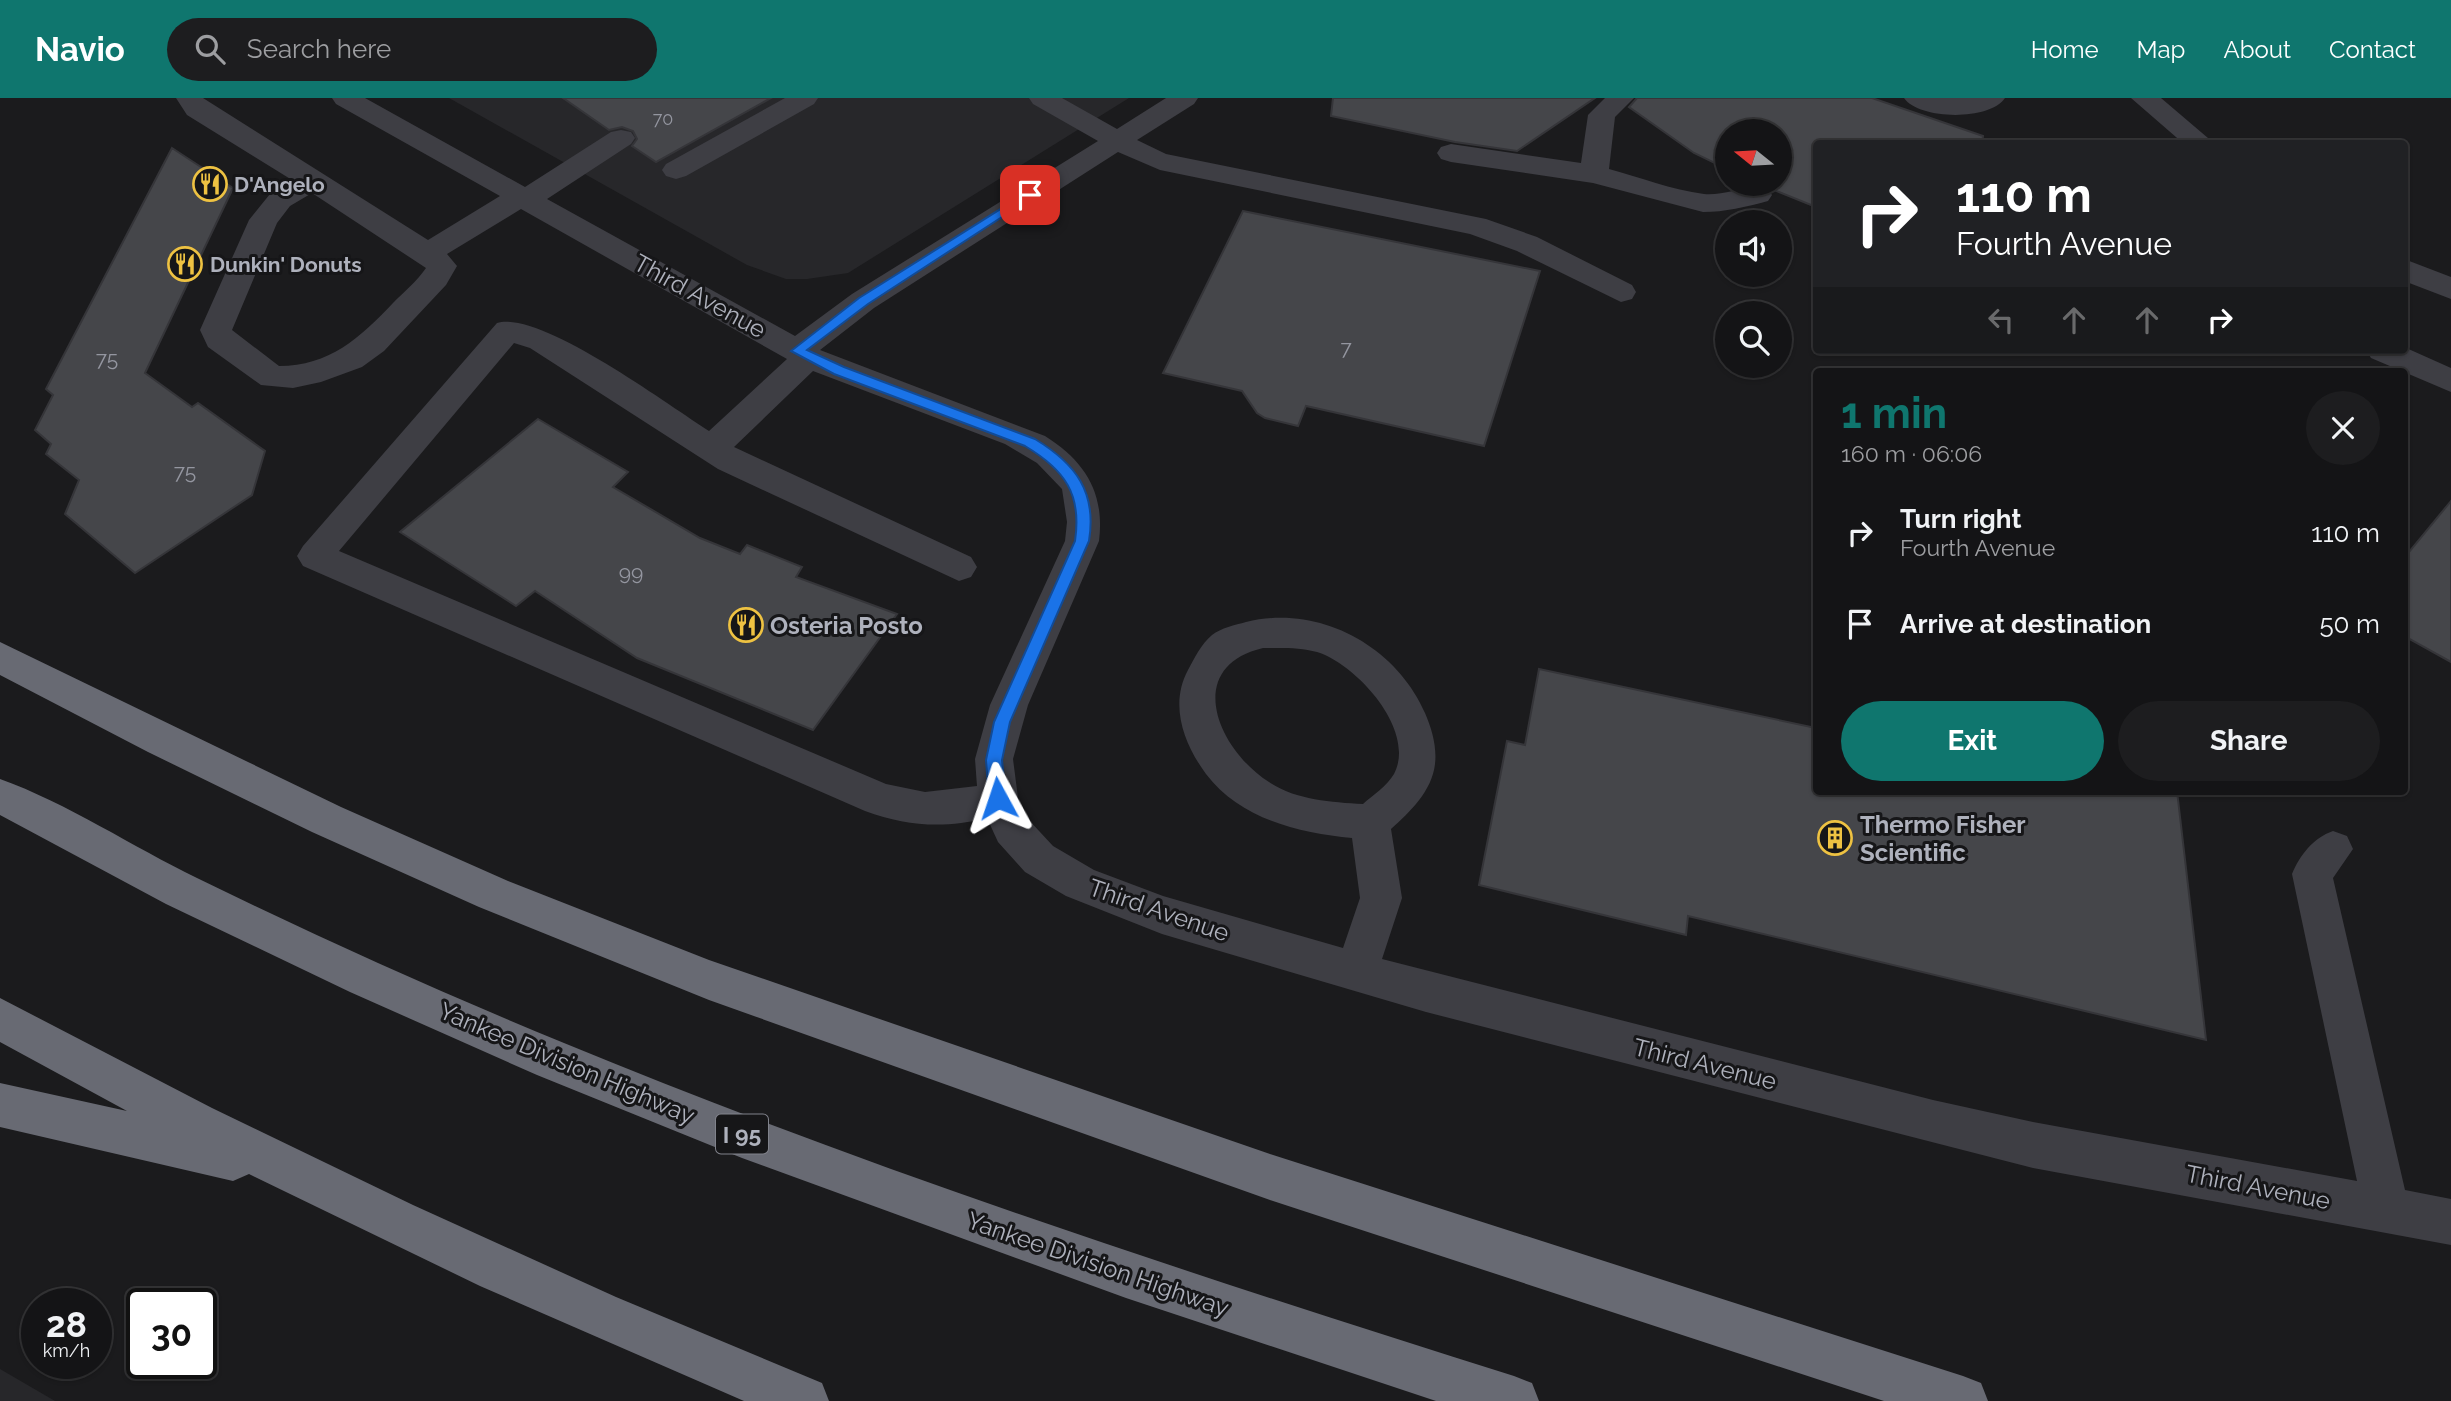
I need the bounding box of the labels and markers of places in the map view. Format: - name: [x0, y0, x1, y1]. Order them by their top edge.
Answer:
- restaurant icon: D'Angelo: [191, 165, 229, 203]
- pin: [1000, 165, 1060, 225]
- place label: D'Angelo: [234, 172, 325, 197]
- restaurant icon: Dunkin' Donuts: [166, 245, 204, 283]
- place label: Dunkin' Donuts: [210, 252, 362, 277]
- restaurant icon: Osteria Posto: [727, 606, 765, 644]
- place label: Osteria Posto: [770, 611, 923, 640]
- place label: Thermo Fisher Scientific: [1860, 810, 2026, 867]
- building icon: Thermo Fisher Scientific: [1816, 819, 1854, 857]

